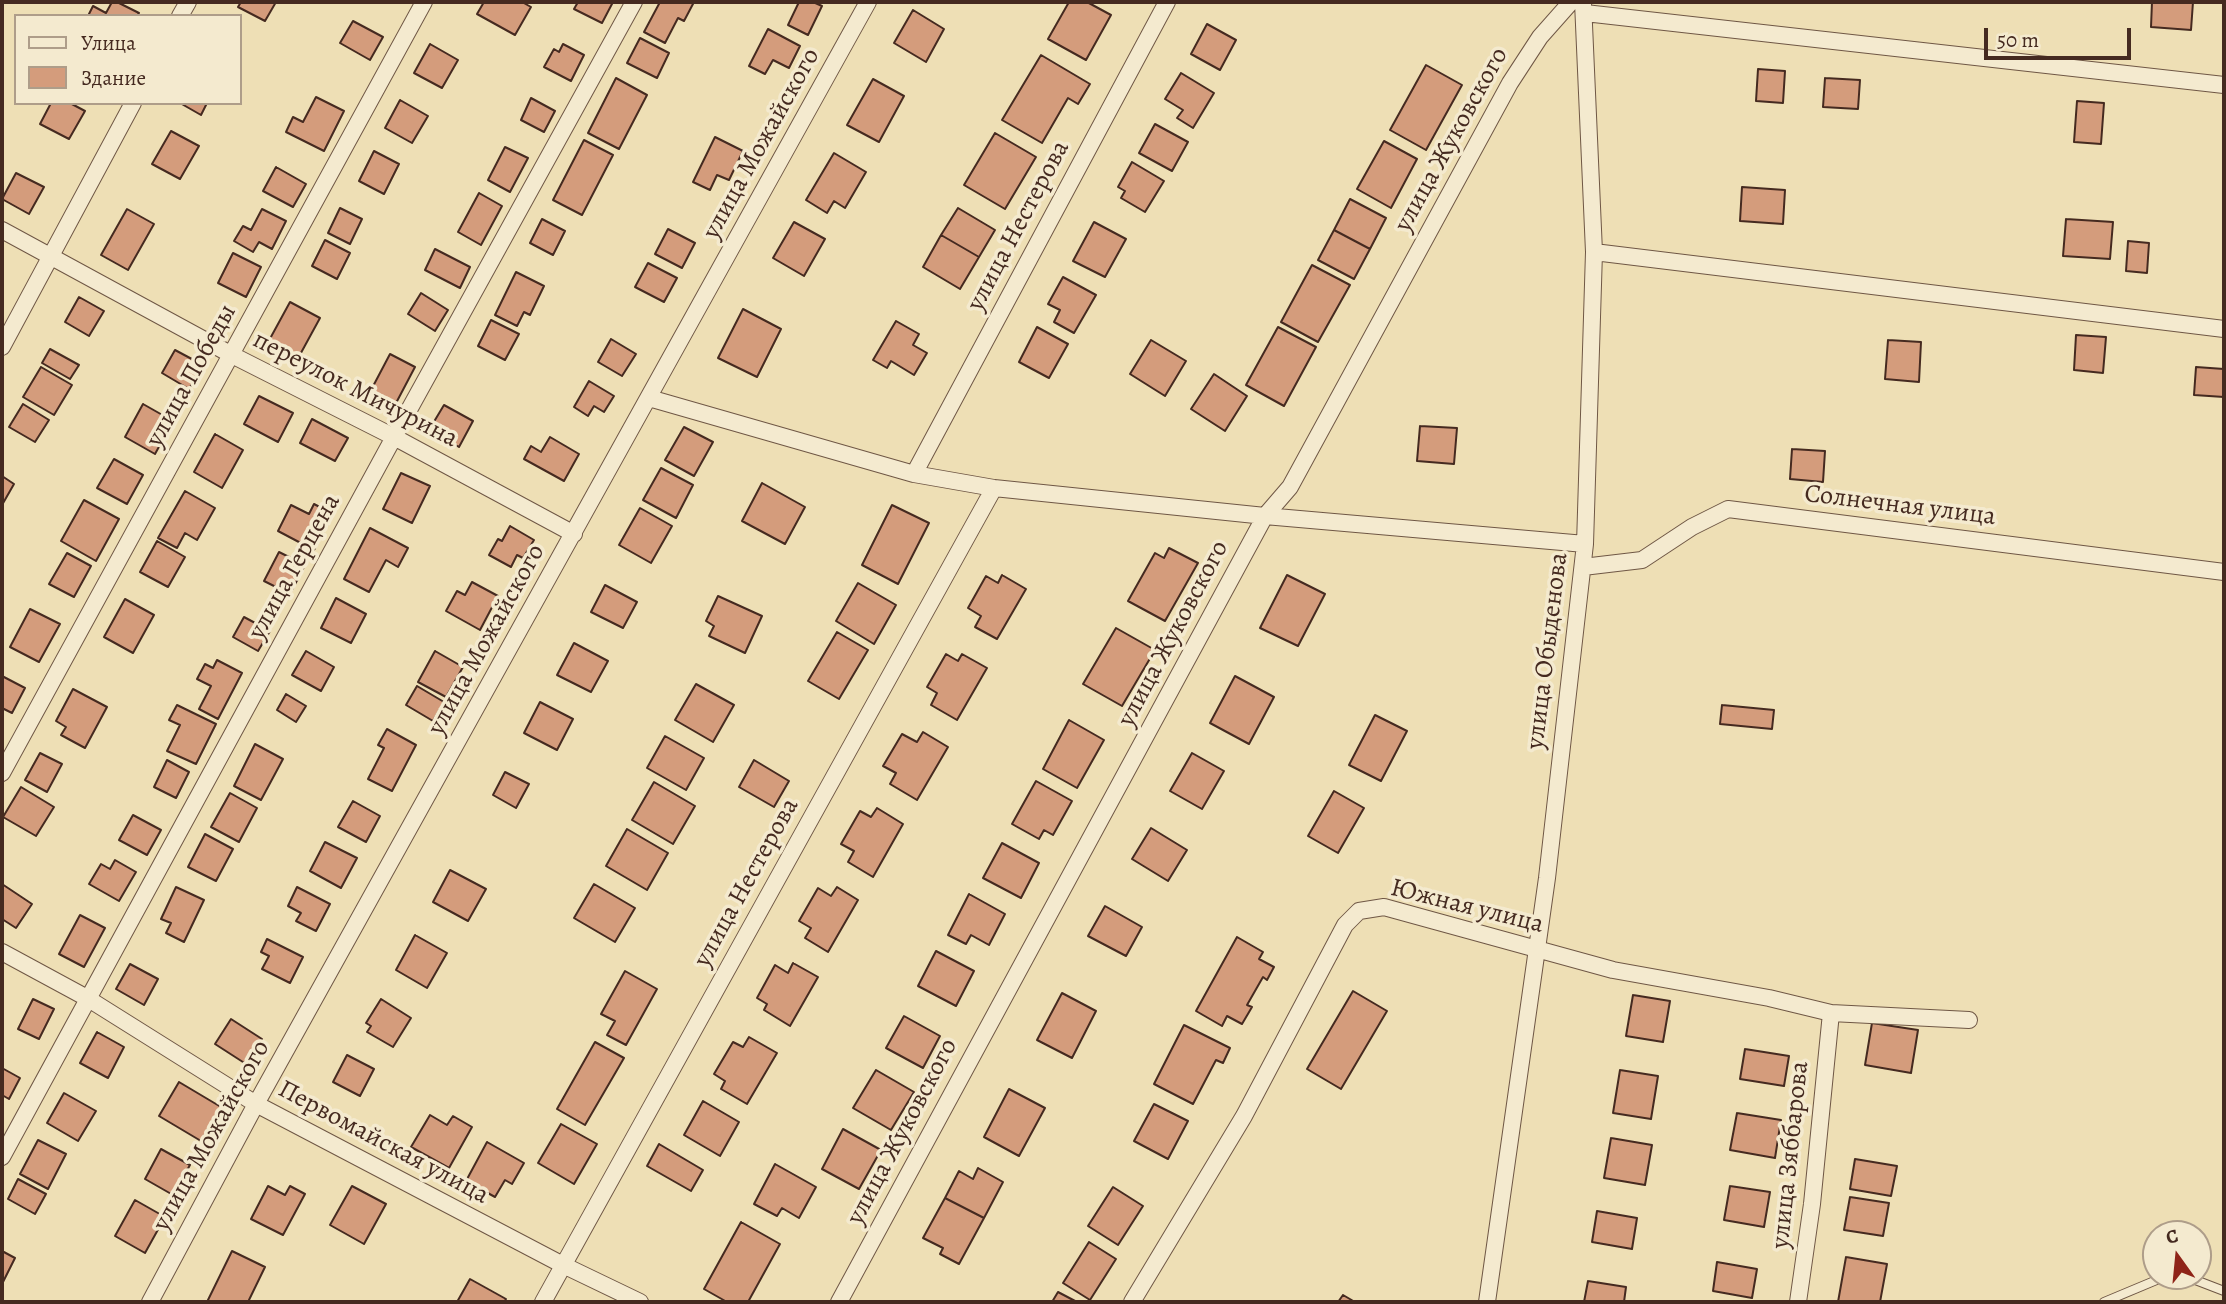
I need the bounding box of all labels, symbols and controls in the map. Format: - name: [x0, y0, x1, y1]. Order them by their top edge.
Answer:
- legend: [14, 14, 242, 105]
- scale bar: [1988, 14, 2135, 58]
- text: 50 m: [1997, 26, 2039, 54]
- text: Улица: [81, 29, 136, 57]
- street label: улица Жуковского: [1388, 42, 1516, 238]
- street label: улица Можайского: [697, 43, 827, 245]
- text: Здание: [81, 64, 146, 92]
- street label: улица Нестерова: [961, 136, 1077, 316]
- street label: улица Победы: [140, 299, 244, 453]
- street label: переулок Мичурина: [247, 325, 463, 455]
- street label: Солнечная улица: [1803, 479, 1997, 533]
- street label: улица Герцена: [242, 489, 348, 645]
- street label: улица Жуковского: [1112, 536, 1236, 732]
- street label: улица Можайского: [422, 539, 552, 741]
- street label: улица Обыденова: [1520, 551, 1576, 751]
- street label: улица Нестерова: [688, 793, 806, 973]
- street label: Южная улица: [1387, 873, 1547, 941]
- street label: улица Жуковского: [841, 1034, 965, 1230]
- street label: улица Можайского: [147, 1035, 277, 1237]
- street label: улица Зяббарова: [1766, 1060, 1816, 1250]
- street label: Первомайская улица: [272, 1074, 494, 1212]
- north arrow: [2142, 1220, 2212, 1290]
- text: С: [2163, 1223, 2181, 1251]

